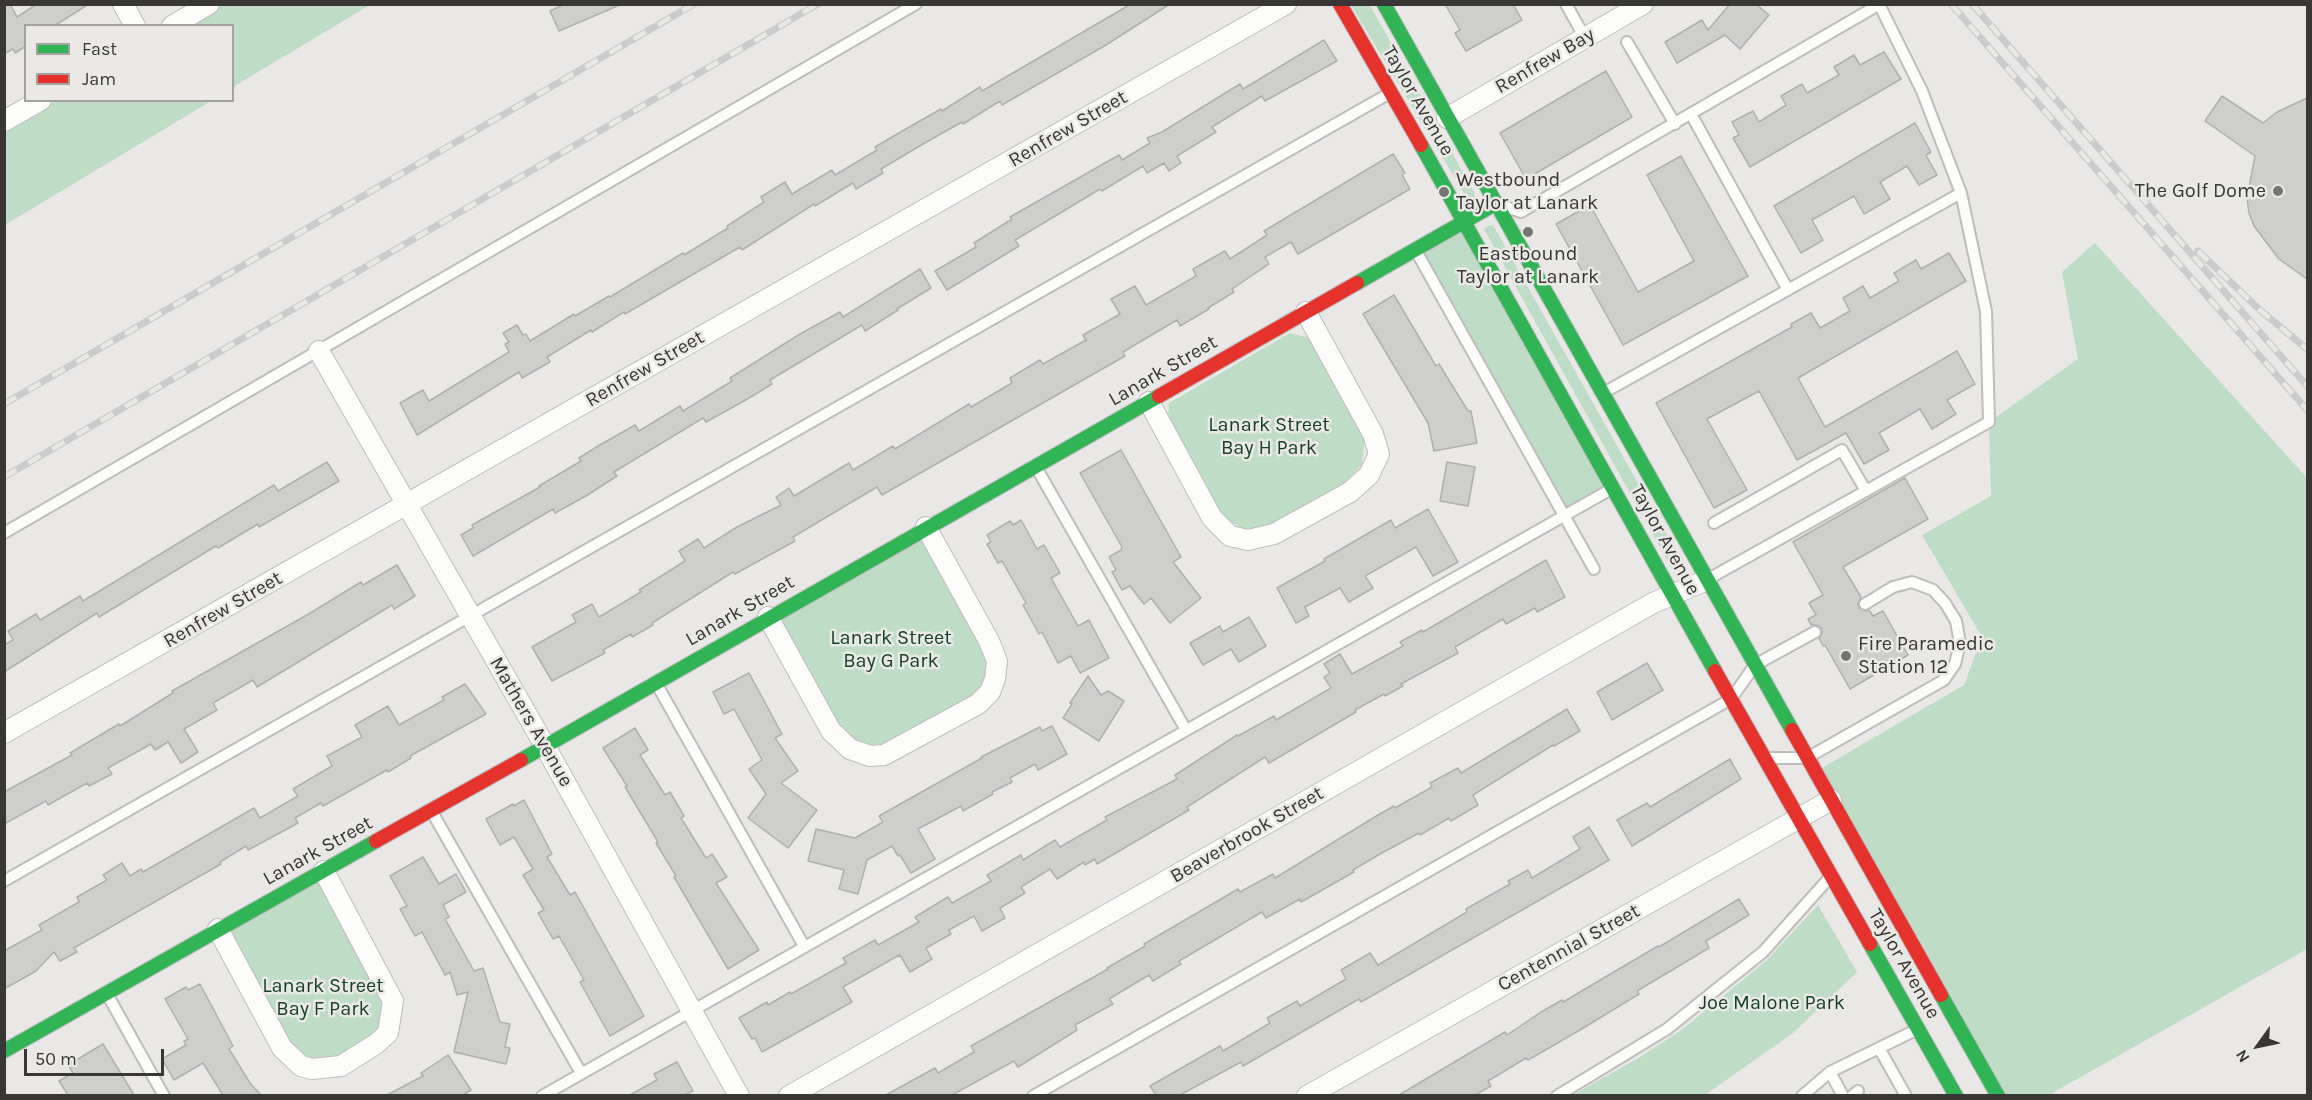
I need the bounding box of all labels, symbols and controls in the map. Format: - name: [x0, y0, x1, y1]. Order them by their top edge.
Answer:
- street label: Renfrew Bay: [1491, 23, 1599, 99]
- legend: [24, 24, 234, 102]
- text: Fast: [82, 38, 117, 60]
- street label: Taylor Avenue: [1377, 42, 1459, 160]
- text: Jam: [82, 68, 116, 90]
- street label: Renfrew Street: [1004, 85, 1132, 173]
- place label: Westbound Taylor at Lanark: [1456, 168, 1598, 215]
- place label: The Golf Dome: [2135, 179, 2266, 203]
- marker: The Golf Dome: [2271, 184, 2285, 198]
- marker: Westbound Taylor at Lanark: [1437, 185, 1451, 199]
- marker: Eastbound Taylor at Lanark: [1521, 225, 1535, 239]
- place label: Eastbound Taylor at Lanark: [1457, 242, 1599, 289]
- street label: Renfrew Street: [581, 325, 709, 413]
- street label: Lanark Street: [1104, 330, 1222, 412]
- park label: Lanark Street Bay H Park: [1208, 413, 1330, 460]
- street label: Taylor Avenue: [1625, 480, 1705, 600]
- street label: Renfrew Street: [159, 566, 287, 654]
- street label: Lanark Street: [681, 570, 799, 652]
- park label: Lanark Street Bay G Park: [830, 626, 952, 673]
- place label: Fire Paramedic Station 12: [1858, 632, 1994, 679]
- marker: Fire Paramedic Station 12: [1839, 649, 1853, 663]
- street label: Mathers Avenue: [484, 653, 578, 791]
- street label: Beaverbrook Street: [1166, 781, 1328, 889]
- street label: Lanark Street: [259, 811, 377, 891]
- street label: Centennial Street: [1494, 899, 1644, 997]
- street label: Taylor Avenue: [1863, 905, 1945, 1023]
- park label: Lanark Street Bay F Park: [262, 974, 384, 1021]
- park label: Joe Malone Park: [1699, 991, 1845, 1015]
- north arrow: [2228, 1016, 2288, 1076]
- scale bar: [27, 1037, 166, 1075]
- text: N: [2231, 1046, 2254, 1066]
- text: 50 m: [35, 1048, 77, 1070]

